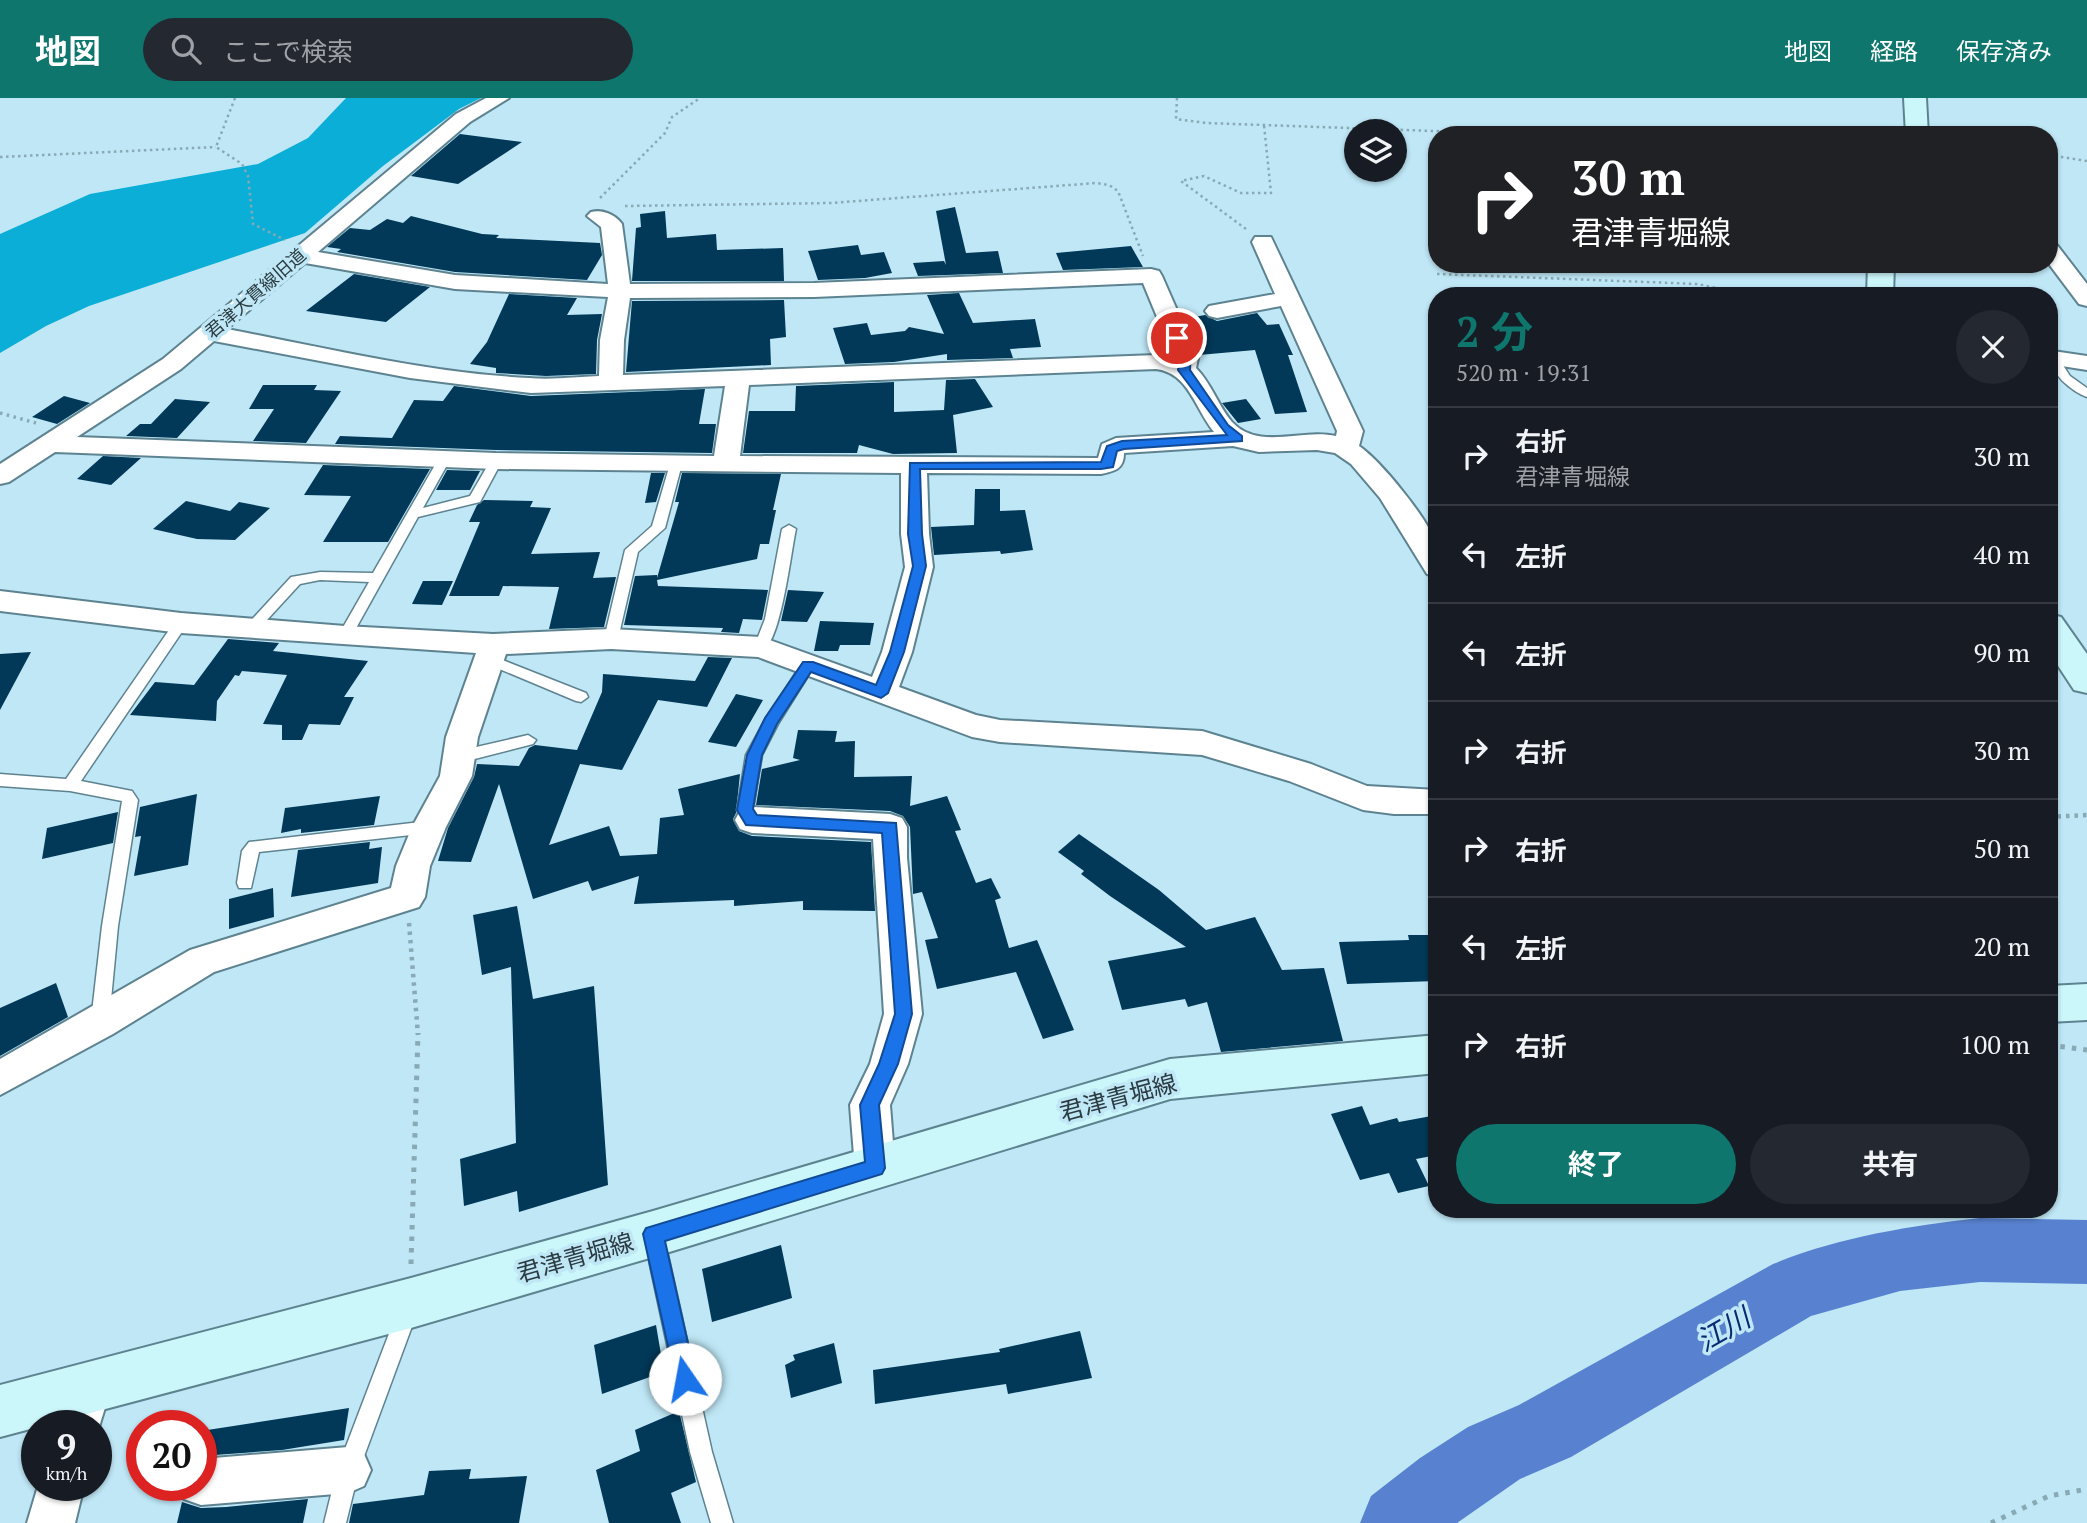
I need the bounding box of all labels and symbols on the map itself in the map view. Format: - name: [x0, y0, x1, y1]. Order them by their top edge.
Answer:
- street label: 君津大貫線旧道: [200, 243, 310, 343]
- pin: [1147, 308, 1207, 368]
- street label: 君津青堀線: [1056, 1066, 1180, 1128]
- street label: 君津青堀線: [513, 1225, 637, 1289]
- water label: 江川: [1689, 1297, 1759, 1359]
- position arrow: [648, 1342, 722, 1416]
- speed limit sign: 20: [126, 1410, 217, 1501]

